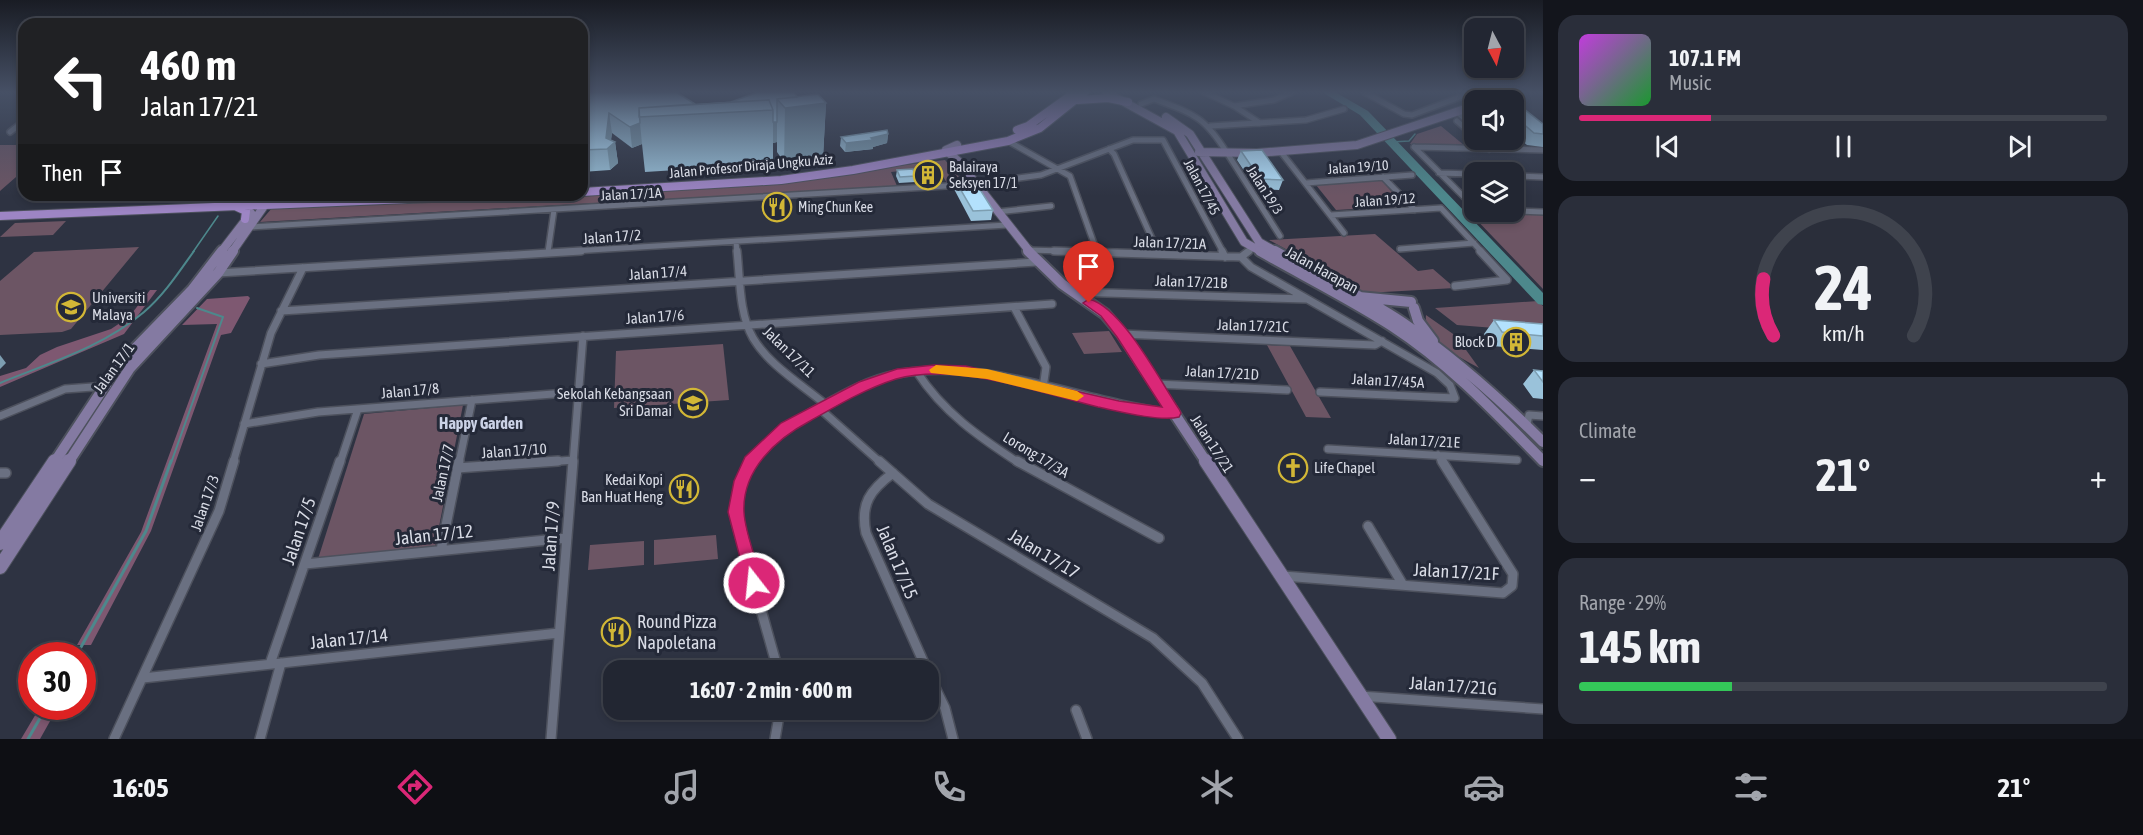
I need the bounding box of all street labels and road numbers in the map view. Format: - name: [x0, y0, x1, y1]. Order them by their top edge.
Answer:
- street label: Jalan Profesor Diraja Ungku Aziz: [668, 151, 834, 181]
- street label: Jalan 17/45: [1181, 156, 1223, 218]
- street label: Jalan 19/10: [1327, 157, 1389, 177]
- street label: Jalan 19/3: [1243, 163, 1287, 217]
- street label: Jalan 17/1A: [600, 184, 662, 204]
- street label: Jalan 19/12: [1354, 190, 1416, 210]
- street label: Jalan 17/2: [582, 226, 642, 247]
- street label: Jalan 17/21A: [1133, 233, 1207, 252]
- street label: Jalan Harapan: [1283, 243, 1361, 296]
- street label: Jalan 17/4: [628, 262, 688, 283]
- street label: Jalan 17/21B: [1155, 272, 1228, 291]
- street label: Jalan 17/6: [625, 306, 685, 327]
- street label: Jalan 17/21C: [1217, 316, 1290, 335]
- street label: Jalan 17/11: [760, 323, 819, 380]
- street label: Jalan 17/1: [90, 339, 138, 396]
- street label: Jalan 17/21D: [1185, 362, 1259, 383]
- street label: Jalan 17/45A: [1351, 370, 1425, 391]
- street label: Jalan 17/8: [380, 379, 440, 402]
- street label: Jalan 17/21: [1188, 412, 1237, 476]
- street label: Lorong 17/3A: [1000, 428, 1073, 481]
- street label: Jalan 17/21E: [1388, 430, 1461, 451]
- street label: Jalan 17/10: [481, 440, 547, 461]
- street label: Jalan 17/7: [428, 443, 457, 503]
- street label: Jalan 17/3: [187, 473, 222, 533]
- street label: Jalan 17/5: [277, 494, 320, 567]
- street label: Jalan 17/9: [538, 500, 563, 572]
- street label: Jalan 17/12: [394, 520, 474, 549]
- street label: Jalan 17/15: [872, 522, 922, 602]
- street label: Jalan 17/17: [1005, 524, 1083, 583]
- street label: Jalan 17/21F: [1413, 559, 1500, 584]
- street label: Jalan 17/14: [309, 624, 389, 653]
- street label: Jalan 17/21G: [1408, 672, 1498, 699]

